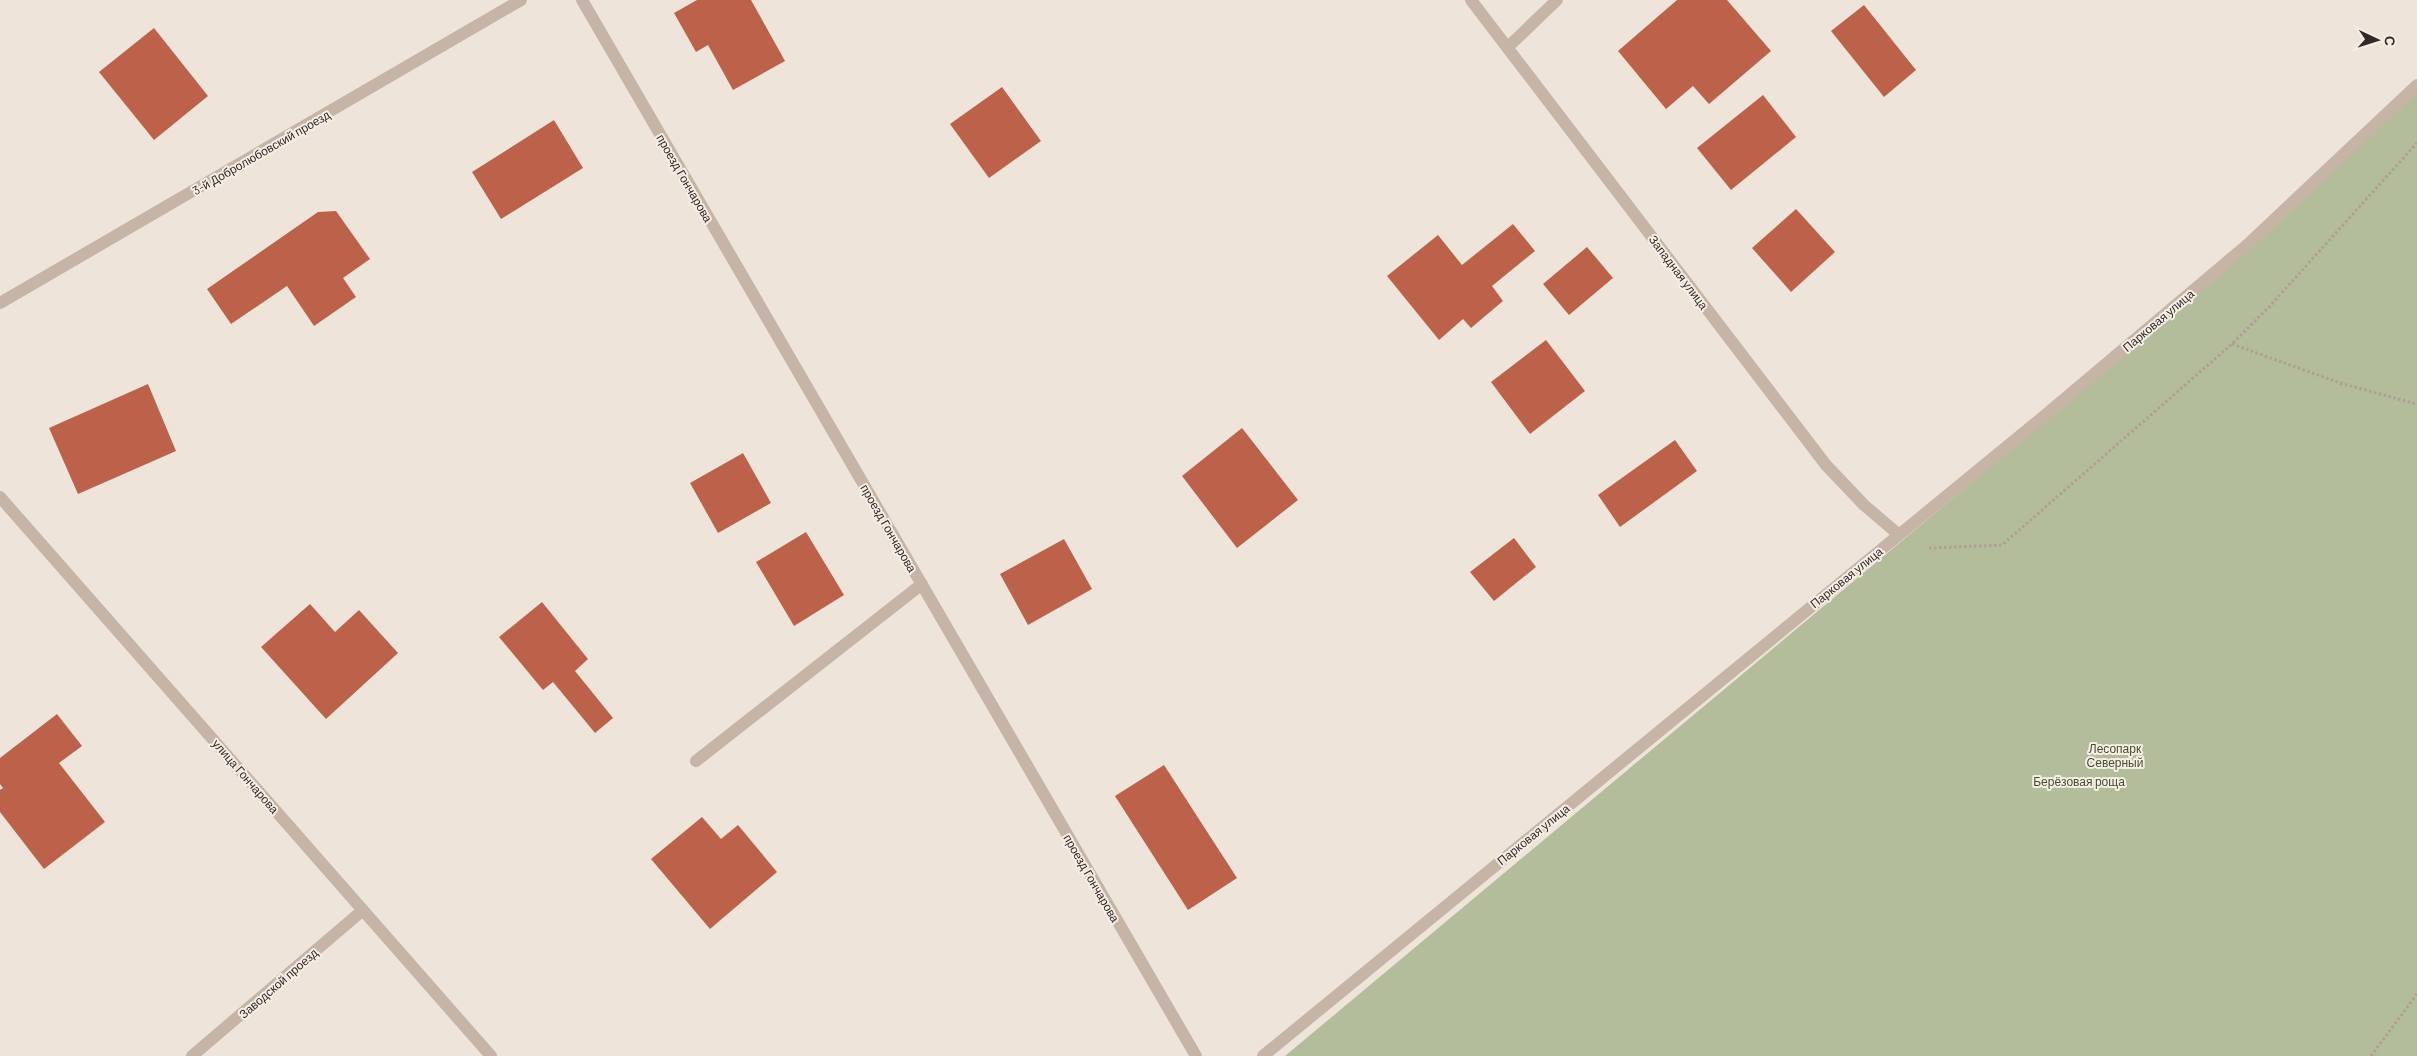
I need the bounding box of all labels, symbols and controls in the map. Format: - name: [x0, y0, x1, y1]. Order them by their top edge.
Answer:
- north arrow: [2352, 15, 2402, 65]
- text: С: [2382, 35, 2399, 47]
- street label: 3-й Добролюбовский проезд: [190, 107, 333, 198]
- street label: проезд Гончарова: [653, 132, 716, 225]
- street label: Западная улица: [1646, 232, 1712, 313]
- street label: Парковая улица: [2119, 286, 2197, 355]
- street label: проезд Гончарова: [857, 482, 920, 575]
- street label: Парковая улица: [1807, 543, 1886, 611]
- street label: улица Гончарова: [209, 736, 282, 817]
- park label: Лесопарк Северный: [2087, 741, 2143, 770]
- park label: Берёзовая роща: [2033, 774, 2125, 789]
- street label: Парковая улица: [1494, 800, 1573, 868]
- street label: проезд Гончарова: [1060, 832, 1123, 925]
- street label: Заводской проезд: [236, 945, 321, 1022]

